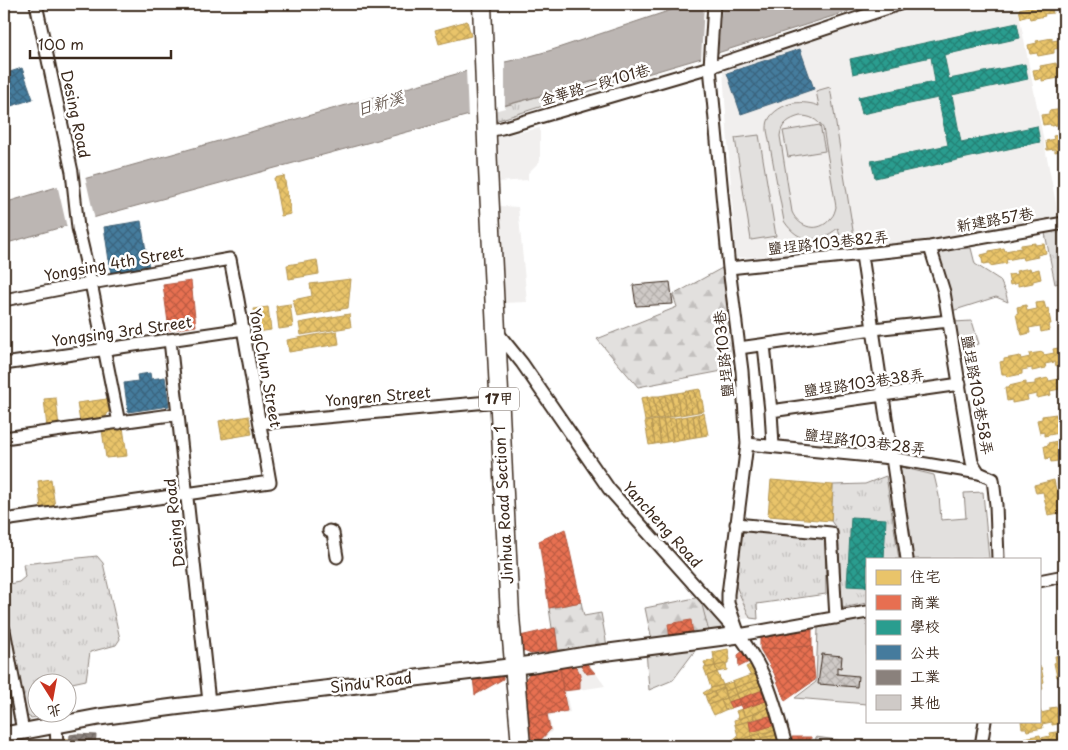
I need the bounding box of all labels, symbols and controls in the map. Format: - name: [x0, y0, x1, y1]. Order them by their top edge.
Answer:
- scale bar: [30, 28, 171, 60]
- text: 100 m: [38, 32, 84, 55]
- street label: 金華路一段101巷: [537, 57, 652, 110]
- street label: Desing Road: [56, 67, 97, 160]
- water label: 日新溪: [353, 84, 407, 120]
- street label: 新建路57巷: [954, 200, 1035, 237]
- street label: 鹽埕路103巷82弄: [766, 224, 889, 259]
- street label: Yongsing 4th Street: [42, 239, 185, 286]
- street label: YongChun Street: [245, 306, 288, 429]
- street label: Yongsing 3rd Street: [50, 309, 193, 352]
- street label: 鹽埕路103巷: [706, 309, 739, 399]
- street label: 鹽埕路103巷58弄: [957, 333, 1000, 457]
- street label: 鹽埕路103巷38弄: [802, 362, 926, 401]
- street label: Yongren Street: [324, 379, 432, 412]
- road number: 17甲: [479, 388, 519, 410]
- street label: 鹽埕路103巷28弄: [803, 422, 927, 459]
- street label: Jinhua Road Section 1: [487, 425, 518, 585]
- street label: Yancheng Road: [618, 476, 708, 572]
- street label: Desing Road: [157, 477, 190, 569]
- legend: [866, 558, 1040, 722]
- text: 住宅: [910, 564, 940, 587]
- text: 商業: [910, 590, 940, 613]
- text: 學校: [910, 614, 940, 637]
- text: 公共: [910, 640, 940, 663]
- text: 工業: [910, 664, 940, 687]
- street label: Sindu Road: [328, 665, 413, 698]
- north arrow: [28, 672, 78, 722]
- text: 其他: [910, 690, 940, 713]
- text: 北: [46, 700, 63, 723]

